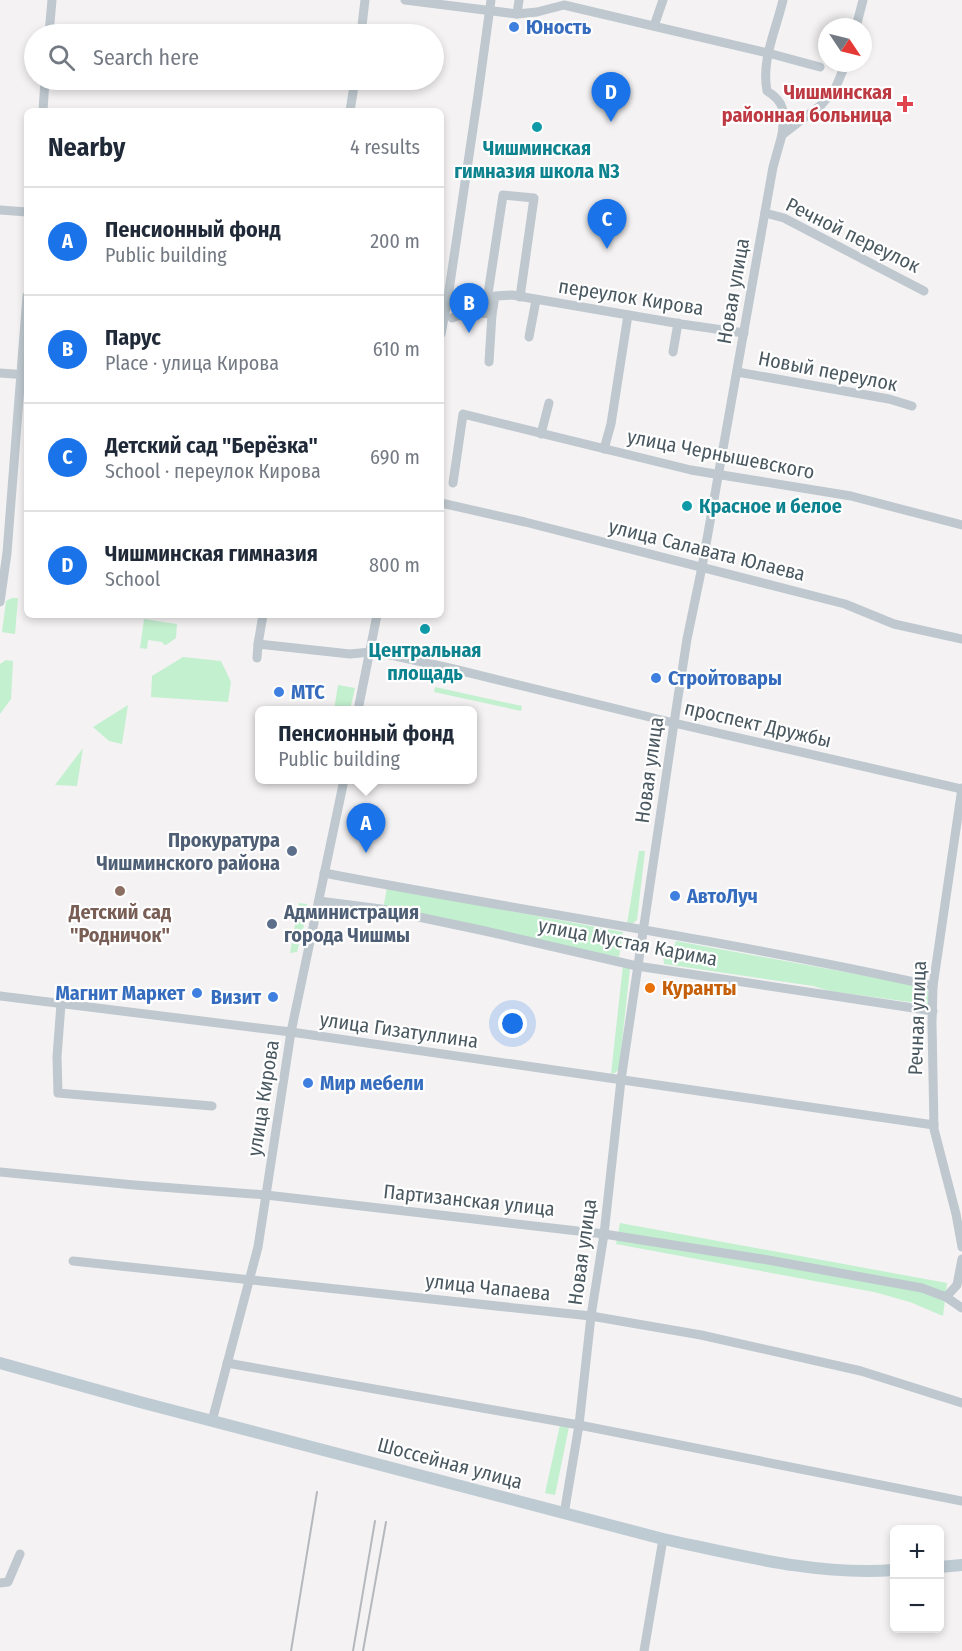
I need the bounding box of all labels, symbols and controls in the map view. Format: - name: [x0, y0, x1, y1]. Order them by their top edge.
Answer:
- place label: Юность: [526, 15, 592, 39]
- north arrow: [818, 18, 872, 72]
- marker: Юность: [507, 20, 521, 34]
- search box: [24, 24, 444, 90]
- icon: search: [45, 41, 78, 74]
- text: Search here: [93, 44, 199, 71]
- pin: D: [592, 72, 630, 122]
- place label: Чишминская районная больница: [722, 80, 892, 127]
- marker: Чишминская районная больница: [896, 95, 914, 113]
- marker: Чишминская гимназия школа N3: [530, 120, 544, 134]
- text: Nearby: [48, 132, 125, 163]
- text: 4 results: [350, 135, 420, 159]
- place label: Чишминская гимназия школа N3: [454, 136, 620, 183]
- street label: Речной переулок: [782, 192, 924, 278]
- pin: C: [588, 200, 626, 249]
- text: Пенсионный фонд: [105, 216, 281, 243]
- text: A: [62, 229, 73, 253]
- text: 200 m: [370, 229, 420, 253]
- street label: Новая улица: [712, 236, 754, 346]
- text: Public building: [105, 243, 227, 267]
- street label: переулок Кирова: [557, 274, 705, 320]
- pin: B: [450, 284, 488, 333]
- text: Парус: [105, 324, 161, 351]
- text: B: [62, 337, 73, 361]
- text: 610 m: [373, 337, 420, 361]
- street label: Новый переулок: [756, 346, 900, 396]
- text: Place · улица Кирова: [105, 351, 279, 375]
- street label: улица Чернышевского: [625, 424, 817, 484]
- text: Детский сад "Берёзка": [105, 432, 318, 459]
- text: C: [62, 445, 73, 469]
- text: 690 m: [370, 445, 420, 469]
- text: School · переулок Кирова: [105, 459, 321, 483]
- place label: Красное и белое: [699, 494, 842, 518]
- marker: Красное и белое: [680, 499, 694, 513]
- street label: улица Салавата Юлаева: [606, 514, 808, 586]
- text: Чишминская гимназия: [105, 540, 318, 567]
- text: D: [62, 553, 73, 577]
- text: 800 m: [369, 553, 420, 577]
- text: School: [105, 567, 160, 591]
- marker: Центральная площадь: [418, 622, 432, 636]
- place label: Центральная площадь: [369, 638, 481, 685]
- place label: Стройтовары: [668, 666, 782, 690]
- marker: Стройтовары: [649, 671, 663, 685]
- place label: МТС: [291, 680, 325, 704]
- marker: МТС: [272, 685, 286, 699]
- street label: проспект Дружбы: [682, 695, 834, 753]
- popup: [255, 706, 477, 784]
- street label: Новая улица: [630, 715, 668, 825]
- text: Пенсионный фонд: [278, 720, 454, 747]
- text: Public building: [278, 747, 400, 771]
- pin: A: [346, 804, 386, 853]
- place label: Прокуратура Чишминского района: [96, 828, 280, 875]
- marker: Прокуратура Чишминского района: [285, 844, 299, 858]
- marker: Детский сад "Родничок": [113, 884, 127, 898]
- place label: АвтоЛуч: [686, 884, 758, 908]
- marker: АвтоЛуч: [668, 889, 682, 903]
- place label: Детский сад "Родничок": [68, 900, 171, 947]
- place label: Администрация города Чишмы: [283, 900, 419, 947]
- street label: улица Мустая Карима: [536, 913, 720, 971]
- marker: Администрация города Чишмы: [265, 917, 279, 931]
- street label: Речная улица: [903, 960, 931, 1076]
- place label: Куранты: [662, 976, 736, 1000]
- place label: Магнит Маркет: [55, 981, 185, 1005]
- marker: Куранты: [643, 981, 657, 995]
- place label: Визит: [211, 985, 261, 1009]
- marker: Магнит Маркет: [190, 986, 204, 1000]
- marker: Визит: [266, 990, 280, 1004]
- street label: улица Гизатуллина: [318, 1007, 480, 1053]
- your location: [498, 1009, 527, 1038]
- street label: улица Кирова: [242, 1038, 284, 1158]
- place label: Мир мебели: [320, 1071, 424, 1095]
- marker: Мир мебели: [301, 1076, 315, 1090]
- street label: Партизанская улица: [382, 1179, 556, 1221]
- street label: Новая улица: [563, 1197, 601, 1307]
- street label: улица Чапаева: [424, 1269, 552, 1305]
- street label: Шоссейная улица: [375, 1432, 525, 1494]
- map controls: [890, 1525, 944, 1633]
- button: +: [890, 1525, 944, 1579]
- button: −: [890, 1579, 944, 1633]

